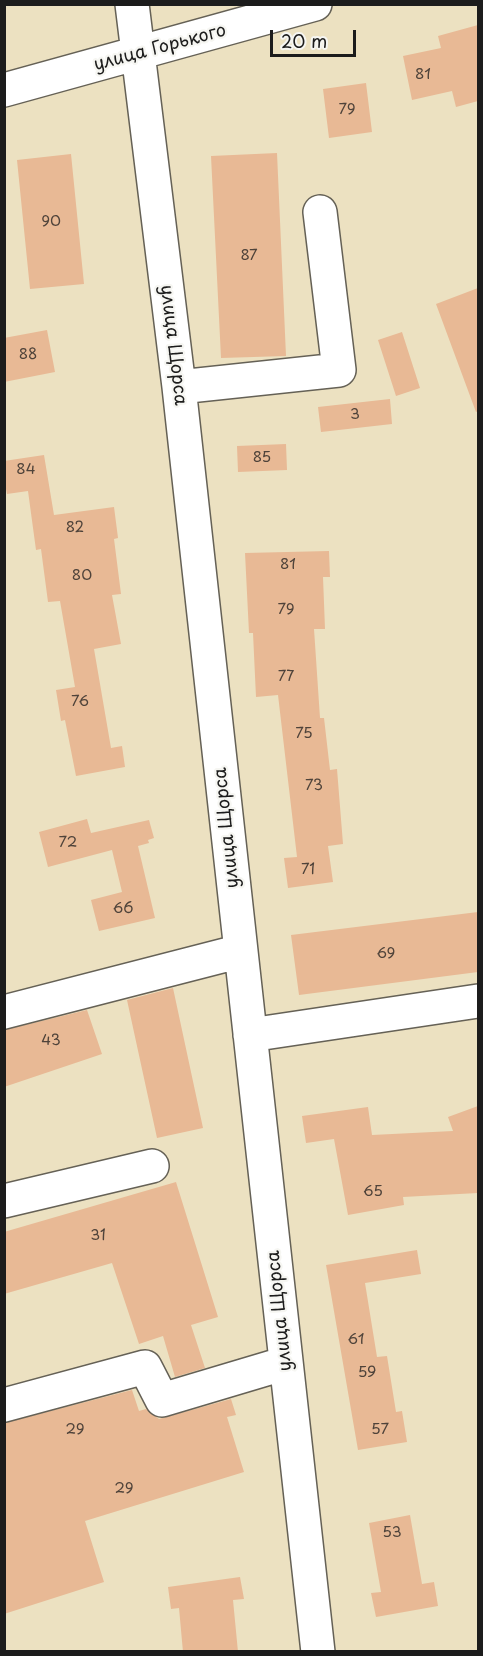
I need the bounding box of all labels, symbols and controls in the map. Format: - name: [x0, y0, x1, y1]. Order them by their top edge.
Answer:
- scale bar: [273, 18, 358, 56]
- street label: улица Горького: [91, 20, 229, 76]
- text: 20 m: [281, 27, 327, 54]
- house number: 81: [415, 66, 431, 84]
- house number: 79: [338, 101, 356, 119]
- house number: 90: [41, 213, 61, 231]
- house number: 87: [240, 247, 258, 265]
- street label: улица Щорса: [155, 284, 191, 406]
- house number: 88: [19, 346, 37, 364]
- house number: 3: [350, 406, 360, 424]
- house number: 85: [253, 449, 271, 467]
- house number: 84: [16, 461, 36, 479]
- house number: 82: [66, 519, 84, 537]
- house number: 81: [280, 556, 296, 574]
- house number: 80: [72, 567, 92, 585]
- house number: 79: [277, 601, 295, 619]
- house number: 77: [278, 668, 294, 686]
- house number: 76: [71, 693, 89, 711]
- house number: 75: [295, 725, 313, 743]
- street label: улица Щорса: [210, 767, 244, 889]
- house number: 73: [305, 777, 323, 795]
- house number: 72: [59, 834, 77, 852]
- house number: 71: [301, 861, 315, 879]
- house number: 66: [113, 900, 133, 918]
- house number: 69: [377, 945, 395, 963]
- house number: 43: [41, 1032, 61, 1050]
- house number: 65: [363, 1183, 383, 1201]
- house number: 31: [90, 1227, 106, 1245]
- street label: улица Щорса: [263, 1250, 297, 1372]
- house number: 61: [348, 1331, 364, 1349]
- house number: 59: [358, 1364, 376, 1382]
- house number: 29: [65, 1421, 85, 1439]
- house number: 57: [371, 1421, 389, 1439]
- house number: 29: [114, 1480, 134, 1498]
- house number: 53: [382, 1524, 402, 1542]

